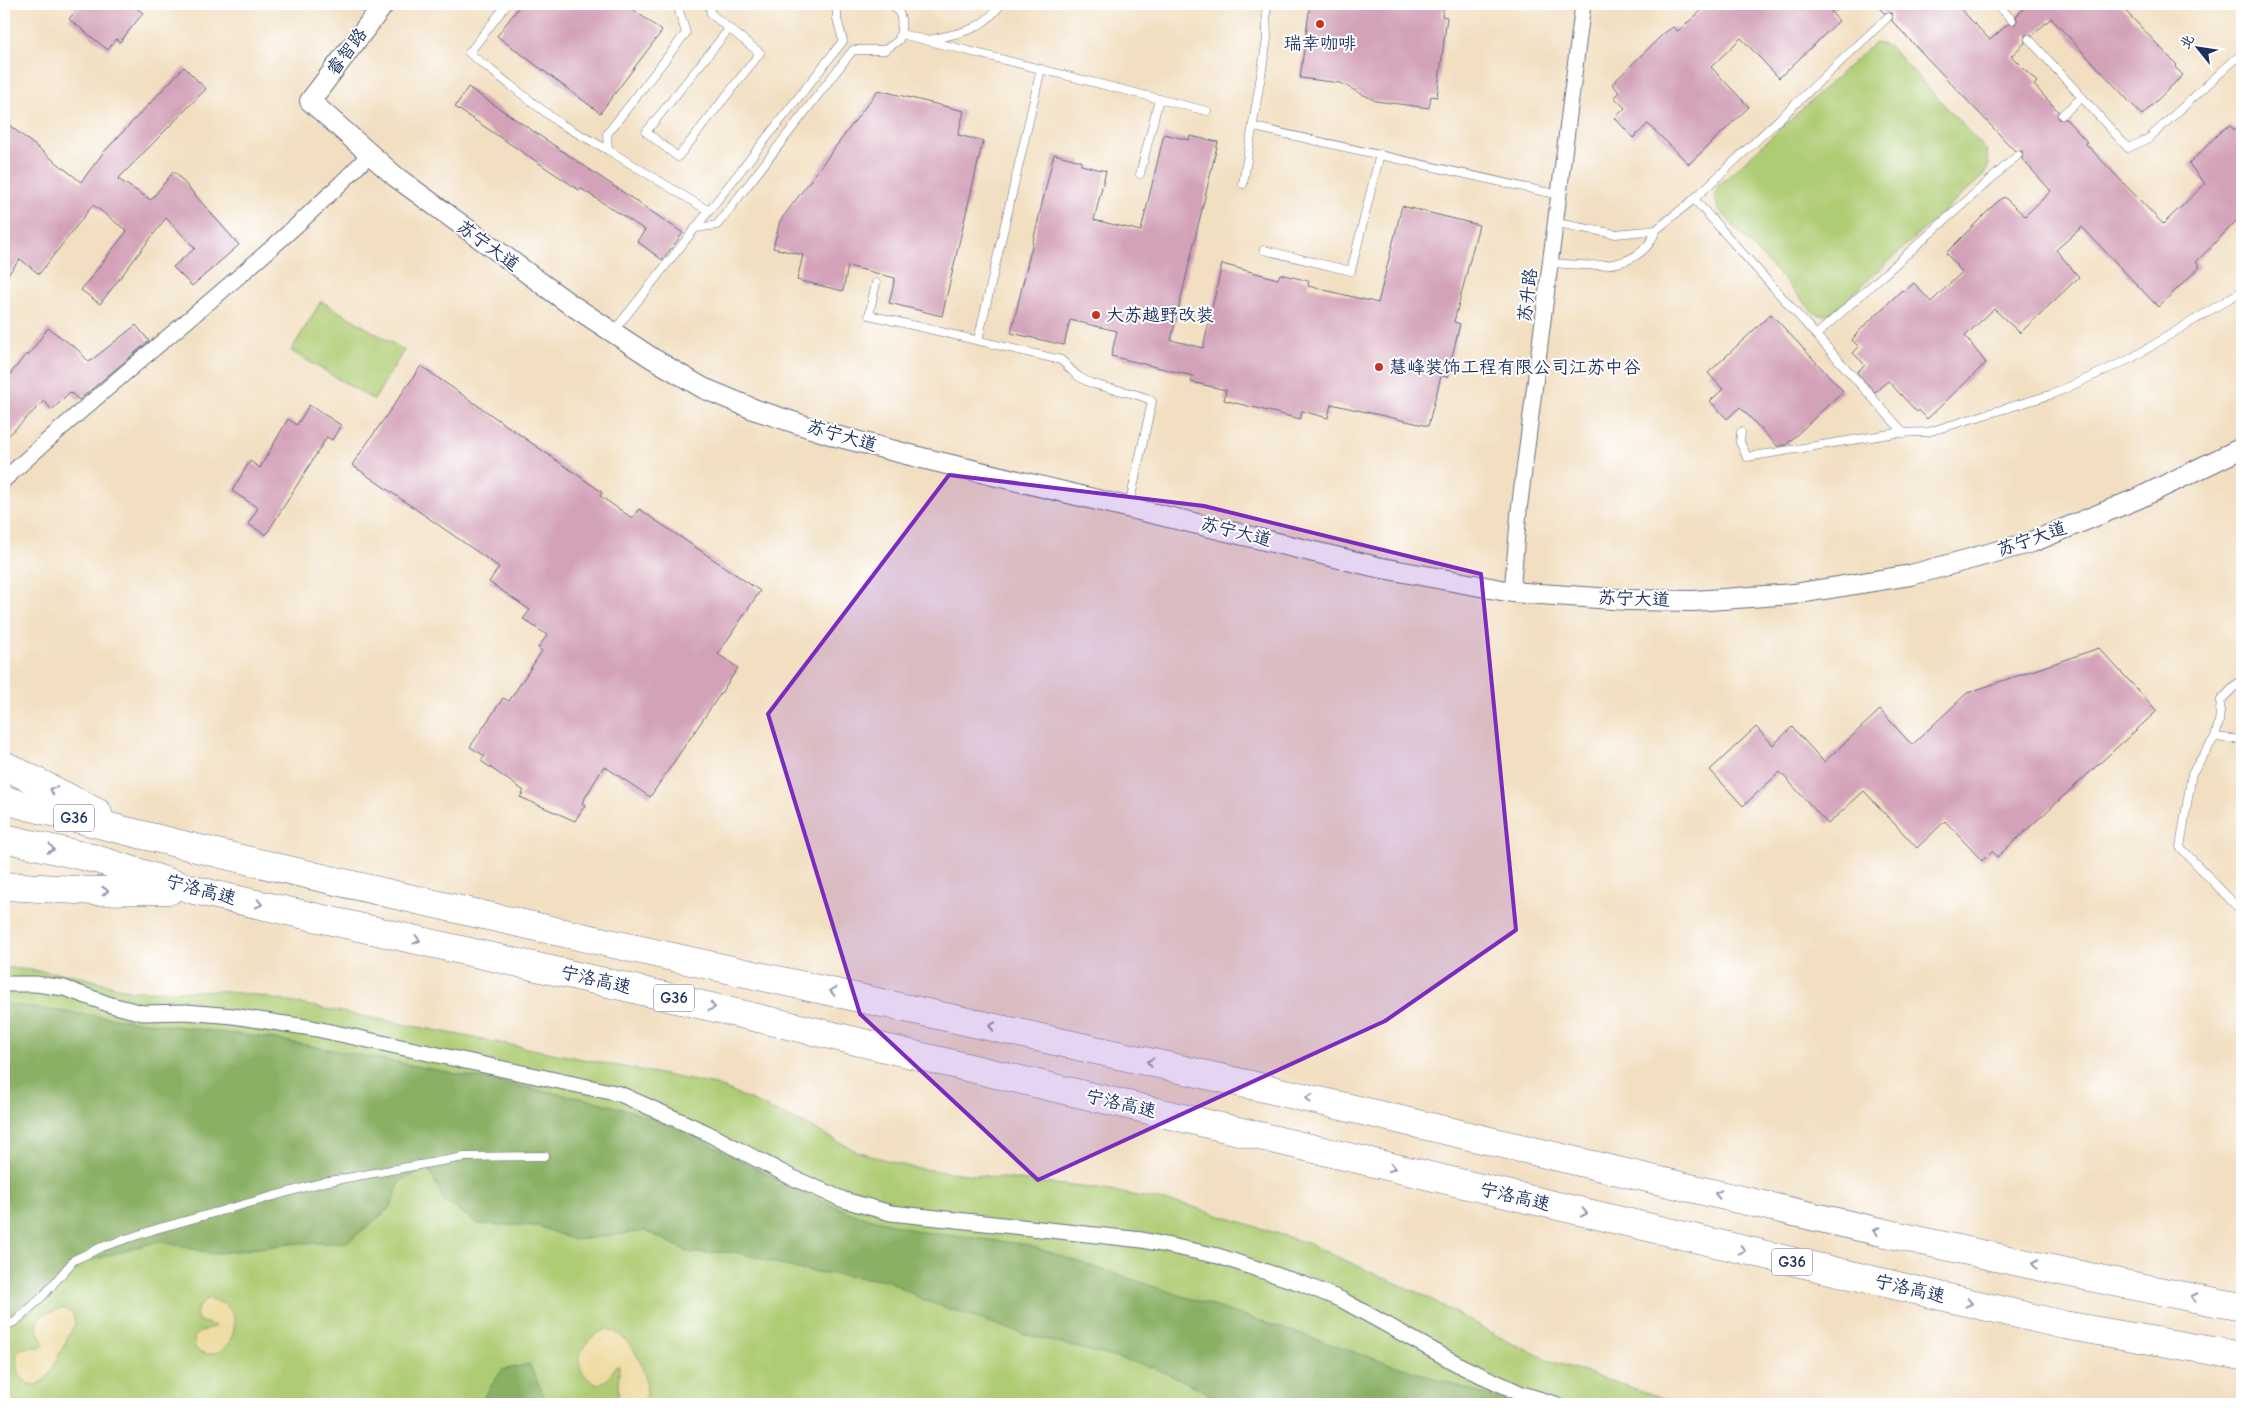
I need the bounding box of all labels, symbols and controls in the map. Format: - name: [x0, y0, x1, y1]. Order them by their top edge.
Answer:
- marker: 瑞幸咖啡: [1314, 18, 1326, 30]
- north arrow: [2174, 22, 2224, 72]
- street label: 睿智路: [322, 24, 372, 80]
- text: 北: [2176, 31, 2198, 52]
- place label: 瑞幸咖啡: [1284, 33, 1356, 54]
- street label: 苏宁大道: [453, 216, 523, 276]
- street label: 苏升路: [1514, 267, 1542, 323]
- place label: 大苏越野改装: [1106, 305, 1214, 326]
- marker: 大苏越野改装: [1090, 309, 1102, 321]
- place label: 慧峰装饰工程有限公司江苏中谷: [1389, 357, 1641, 378]
- marker: 慧峰装饰工程有限公司江苏中谷: [1373, 361, 1385, 373]
- street label: 苏宁大道: [805, 416, 879, 456]
- street label: 苏宁大道: [1199, 513, 1273, 551]
- street label: 苏宁大道: [1995, 517, 2069, 561]
- street label: 苏宁大道: [1598, 587, 1670, 611]
- one-way arrow: [50, 786, 59, 796]
- road number: G36: [54, 804, 94, 831]
- one-way arrow: [47, 843, 56, 854]
- street label: 宁洛高速: [164, 871, 238, 909]
- one-way arrow: [102, 886, 109, 896]
- one-way arrow: [254, 898, 263, 909]
- one-way arrow: [413, 934, 422, 945]
- street label: 宁洛高速: [559, 962, 633, 998]
- road number: G36: [654, 984, 694, 1011]
- one-way arrow: [829, 986, 837, 997]
- one-way arrow: [708, 1001, 717, 1012]
- one-way arrow: [987, 1022, 996, 1032]
- one-way arrow: [1146, 1057, 1155, 1068]
- street label: 宁洛高速: [1084, 1086, 1158, 1122]
- one-way arrow: [1304, 1093, 1313, 1104]
- one-way arrow: [1387, 1162, 1396, 1173]
- street label: 宁洛高速: [1478, 1179, 1552, 1215]
- one-way arrow: [1713, 1189, 1722, 1200]
- one-way arrow: [1580, 1207, 1589, 1218]
- one-way arrow: [1872, 1226, 1881, 1236]
- one-way arrow: [1738, 1244, 1747, 1255]
- road number: G36: [1772, 1248, 1812, 1276]
- one-way arrow: [2031, 1259, 2040, 1270]
- street label: 宁洛高速: [1873, 1271, 1947, 1307]
- one-way arrow: [2190, 1293, 2199, 1303]
- one-way arrow: [1964, 1297, 1973, 1308]

